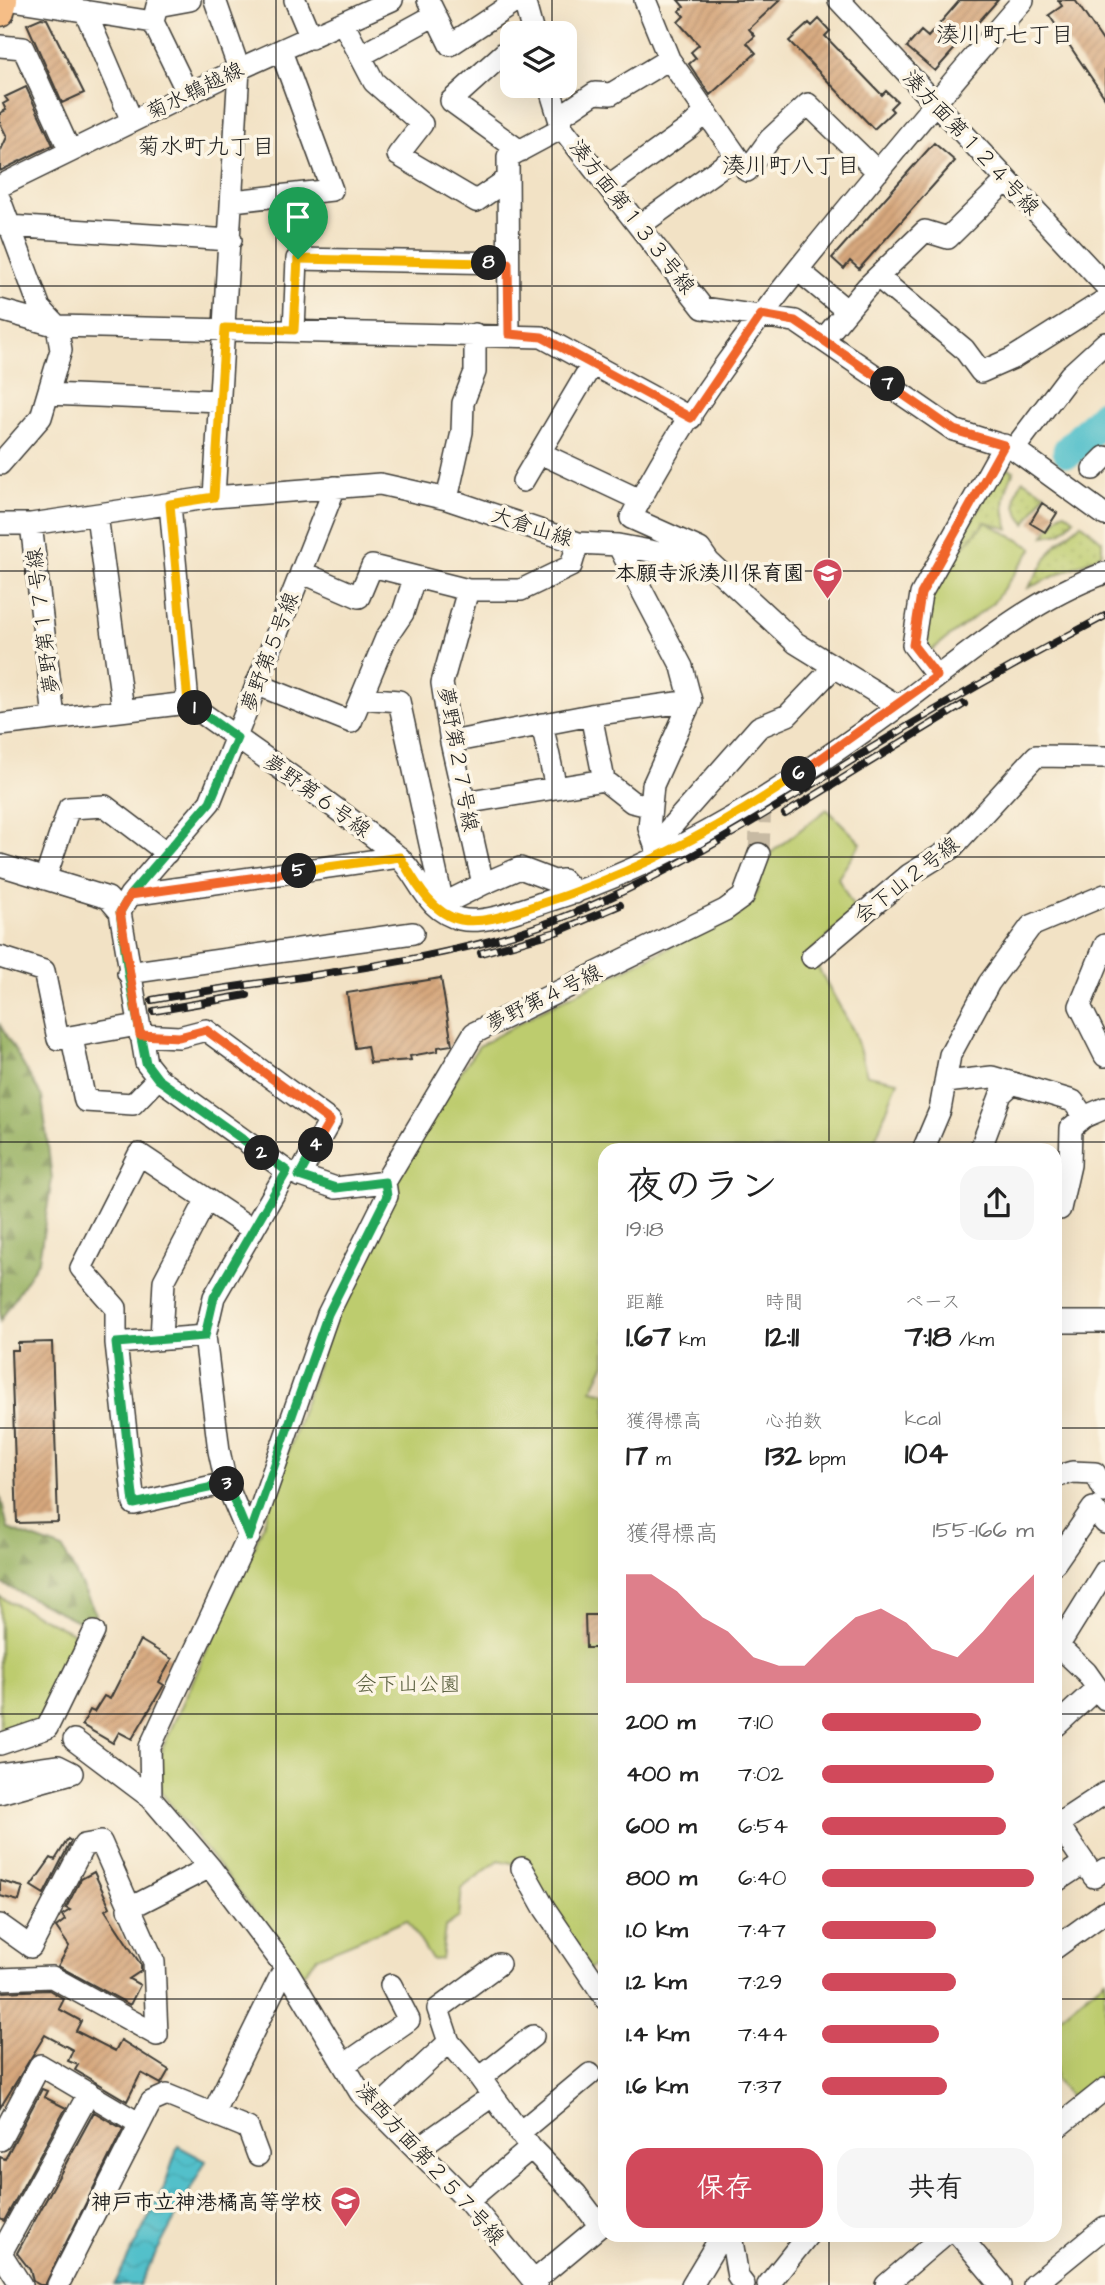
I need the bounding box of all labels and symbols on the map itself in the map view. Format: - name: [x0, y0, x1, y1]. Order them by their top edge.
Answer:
- district label: 湊川町七丁目: [936, 19, 1074, 51]
- street label: 菊水鵯越線: [141, 55, 249, 127]
- street label: 湊方面第１２４号線: [896, 64, 1046, 222]
- district label: 菊水町九丁目: [137, 131, 275, 163]
- street label: 湊方面第１３３号線: [562, 134, 702, 300]
- district label: 湊川町八丁目: [722, 150, 860, 182]
- pin: [268, 187, 328, 259]
- pin: 8: [472, 246, 506, 280]
- pin: 7: [870, 366, 906, 402]
- street label: 大倉山線: [488, 500, 576, 554]
- street label: 夢野第１７号線: [20, 546, 66, 696]
- school or university icon: 本願寺派湊川保育園: [810, 556, 844, 600]
- place label: 本願寺派湊川保育園: [615, 559, 804, 588]
- street label: 夢野第５号線: [234, 588, 306, 716]
- street label: 夢野第２７号線: [431, 684, 485, 834]
- pin: 1: [178, 690, 212, 726]
- street label: 夢野第６号線: [258, 747, 376, 845]
- pin: 6: [782, 756, 816, 792]
- street label: 会下山２号線: [848, 830, 966, 930]
- pin: 5: [282, 854, 316, 888]
- street label: 夢野第４号線: [481, 957, 607, 1039]
- pin: 4: [298, 1128, 334, 1162]
- pin: 2: [244, 1136, 280, 1170]
- pin: 3: [210, 1466, 244, 1502]
- park label: 会下山公園: [356, 1670, 461, 1699]
- street label: 湊西方面第２５７号線: [349, 2076, 511, 2252]
- school or university icon: 神戸市立神港橘高等学校: [328, 2185, 362, 2229]
- place label: 神戸市立神港橘高等学校: [91, 2188, 322, 2217]

